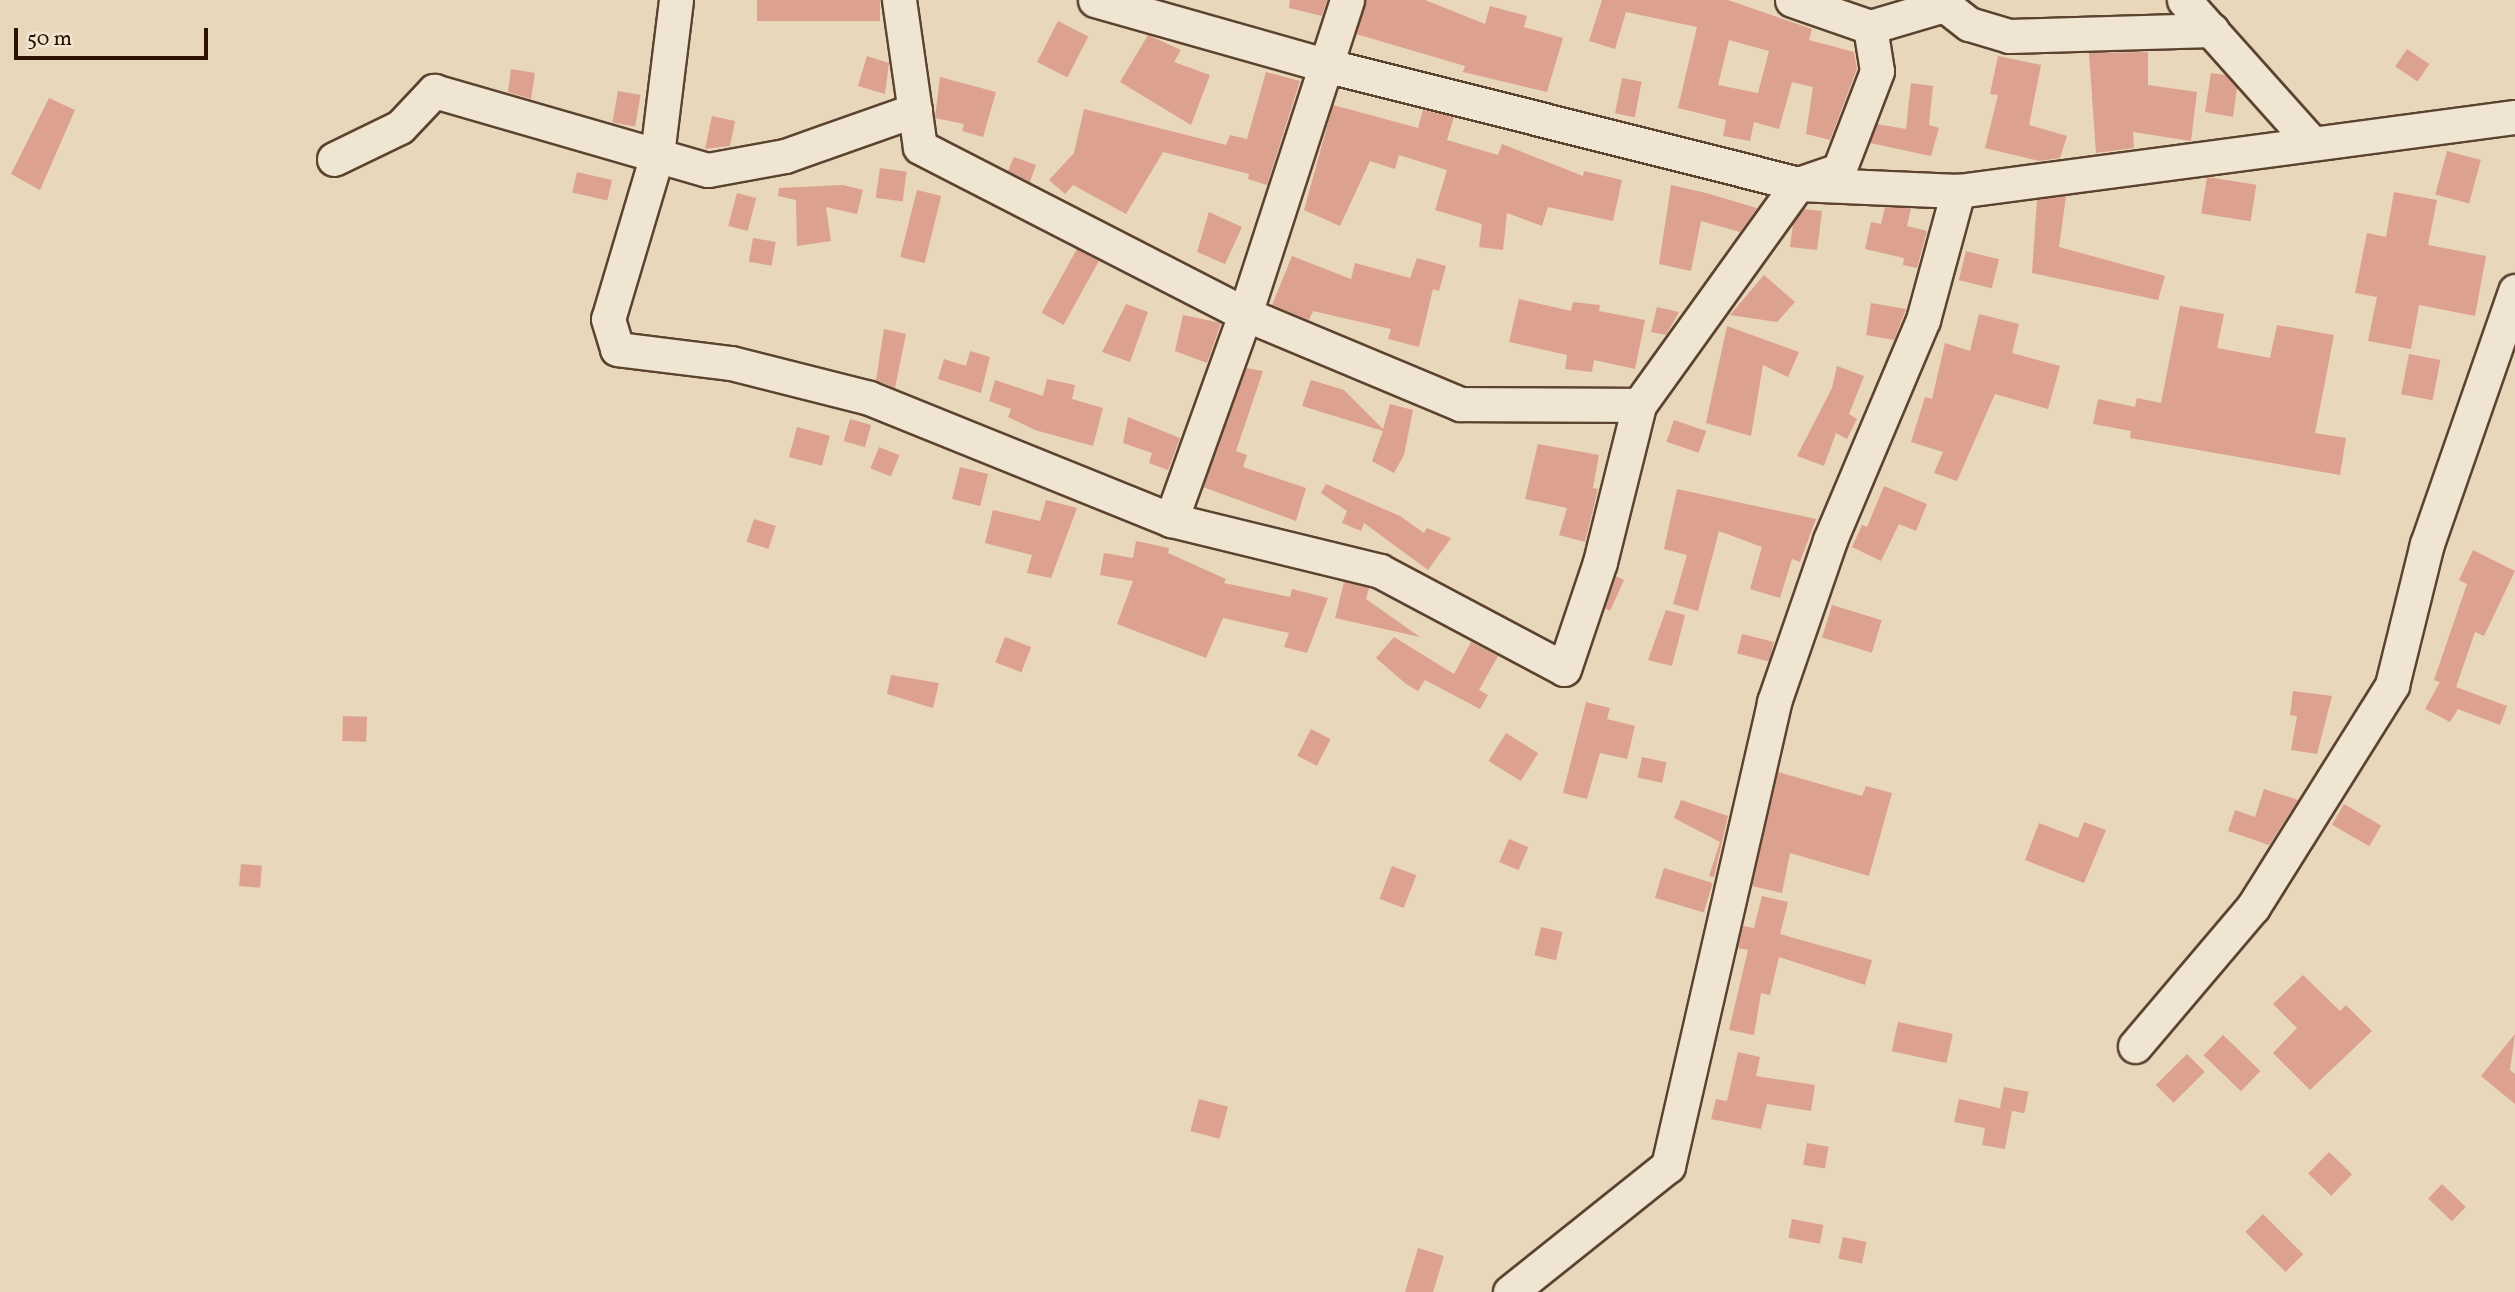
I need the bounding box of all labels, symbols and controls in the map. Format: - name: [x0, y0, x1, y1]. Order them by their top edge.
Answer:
- scale bar: [18, 14, 212, 58]
- text: 50 m: [27, 25, 72, 54]

